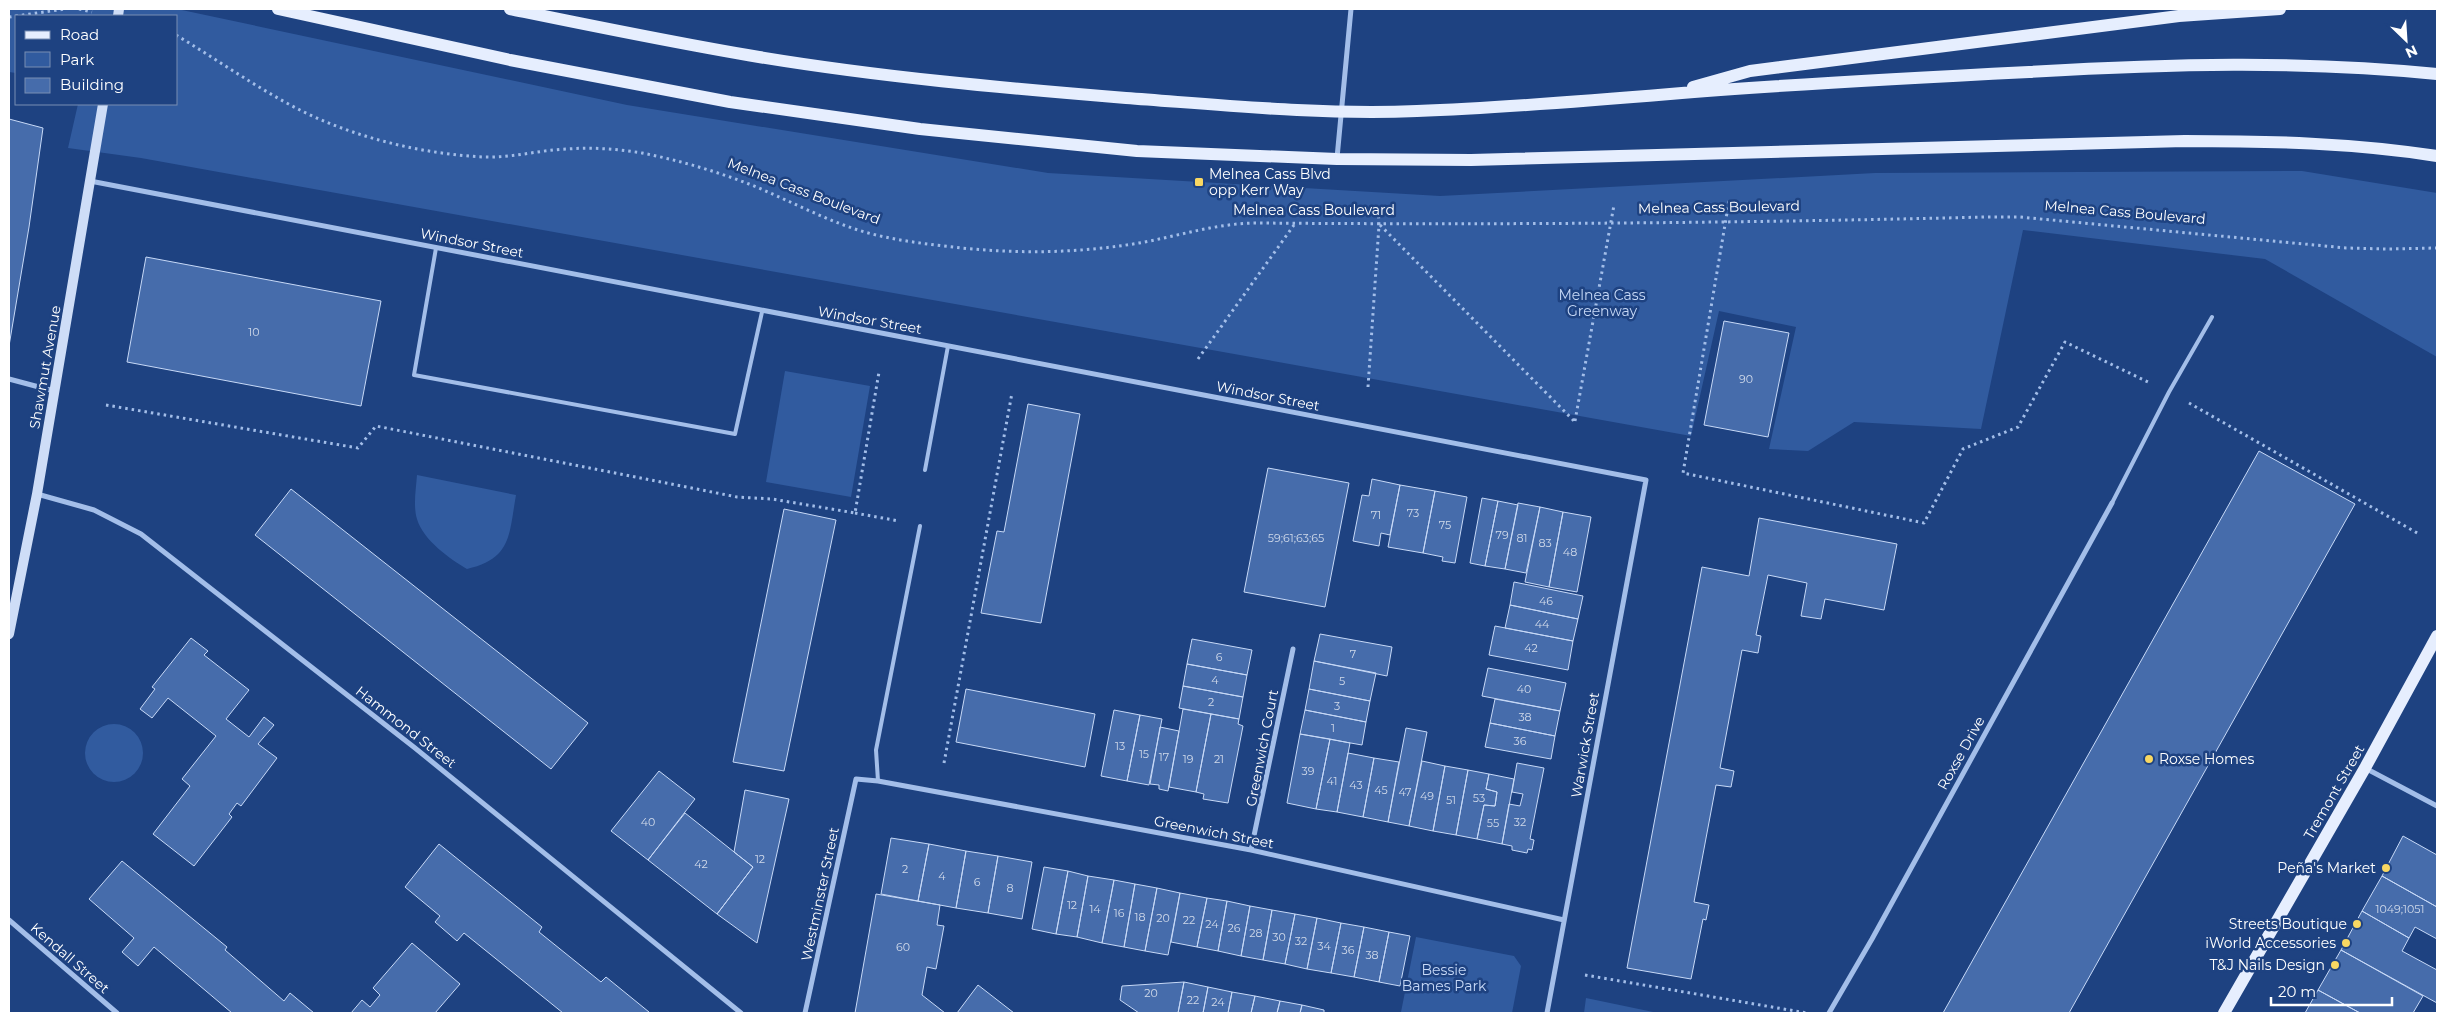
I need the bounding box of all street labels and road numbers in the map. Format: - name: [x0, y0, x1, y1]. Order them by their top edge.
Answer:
- street label: Melnea Cass Boulevard: [725, 154, 883, 228]
- street label: Melnea Cass Boulevard: [2044, 196, 2206, 228]
- street label: Melnea Cass Boulevard: [1638, 197, 1800, 217]
- street label: Melnea Cass Boulevard: [1233, 201, 1395, 219]
- street label: Windsor Street: [419, 224, 526, 262]
- street label: Windsor Street: [817, 302, 924, 338]
- street label: Shawmut Avenue: [25, 304, 65, 430]
- street label: Windsor Street: [1215, 377, 1322, 415]
- street label: Hammond Street: [352, 682, 460, 772]
- street label: Greenwich Court: [1242, 688, 1282, 808]
- street label: Warwick Street: [1567, 690, 1603, 799]
- street label: Roxse Drive: [1933, 713, 1989, 793]
- street label: Tremont Street: [2300, 741, 2369, 843]
- street label: Greenwich Street: [1153, 812, 1276, 853]
- street label: Westminster Street: [797, 825, 843, 962]
- street label: Kendall Street: [27, 919, 113, 997]

